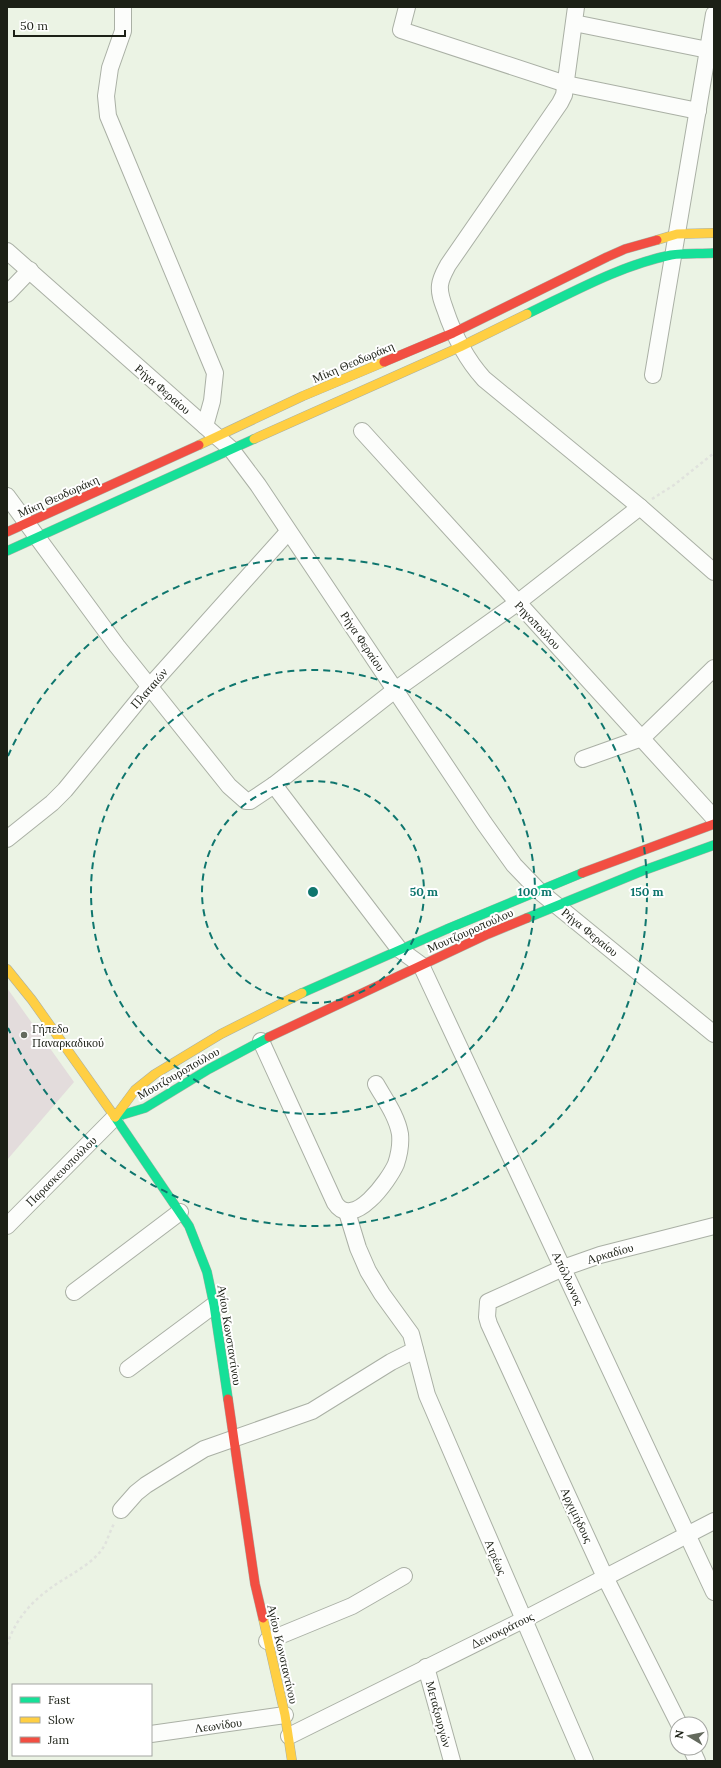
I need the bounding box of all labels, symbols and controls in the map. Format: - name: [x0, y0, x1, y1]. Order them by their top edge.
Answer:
- scale bar: [14, 12, 125, 38]
- text: 50 m: [20, 18, 48, 33]
- street label: Μίκη Θεοδωράκη: [310, 338, 396, 386]
- street label: Ρήγα Φεραίου: [132, 361, 194, 417]
- street label: Μίκη Θεοδωράκη: [15, 471, 101, 521]
- street label: Ρηγοπούλου: [512, 598, 564, 652]
- street label: Ρήγα Φεραίου: [338, 608, 389, 674]
- street label: Πλαταιών: [127, 664, 171, 711]
- text: 50 m: [410, 884, 438, 899]
- text: 100 m: [518, 884, 552, 899]
- text: 150 m: [630, 884, 664, 899]
- centre of rings: [306, 885, 320, 899]
- street label: Μουτζουροπούλου: [425, 904, 515, 956]
- street label: Ρήγα Φεραίου: [558, 904, 622, 960]
- place label: Γήπεδο Παναρκαδικού: [32, 1021, 104, 1050]
- marker: Γήπεδο Παναρκαδικού: [19, 1030, 29, 1040]
- street label: Μουτζουροπούλου: [134, 1043, 222, 1103]
- street label: Παρασκευοπούλου: [23, 1132, 100, 1209]
- street label: Αρκαδίου: [585, 1239, 635, 1267]
- street label: Απόλλωνος: [549, 1249, 587, 1307]
- street label: Αγίου Κωνσταντίνου: [215, 1284, 245, 1386]
- street label: Αρχιμήδους: [558, 1485, 596, 1545]
- street label: Ατρέως: [482, 1537, 510, 1577]
- street label: Αγίου Κωνσταντίνου: [264, 1603, 302, 1705]
- street label: Δεινοκράτους: [468, 1608, 536, 1652]
- street label: Μεταξουργών: [423, 1679, 455, 1749]
- legend: [12, 1684, 152, 1756]
- text: Fast: [48, 1692, 71, 1707]
- text: Slow: [48, 1712, 75, 1727]
- street label: Λεωνίδου: [193, 1714, 243, 1736]
- north arrow: [669, 1716, 709, 1756]
- text: N: [672, 1728, 687, 1740]
- text: Jam: [47, 1732, 69, 1747]

